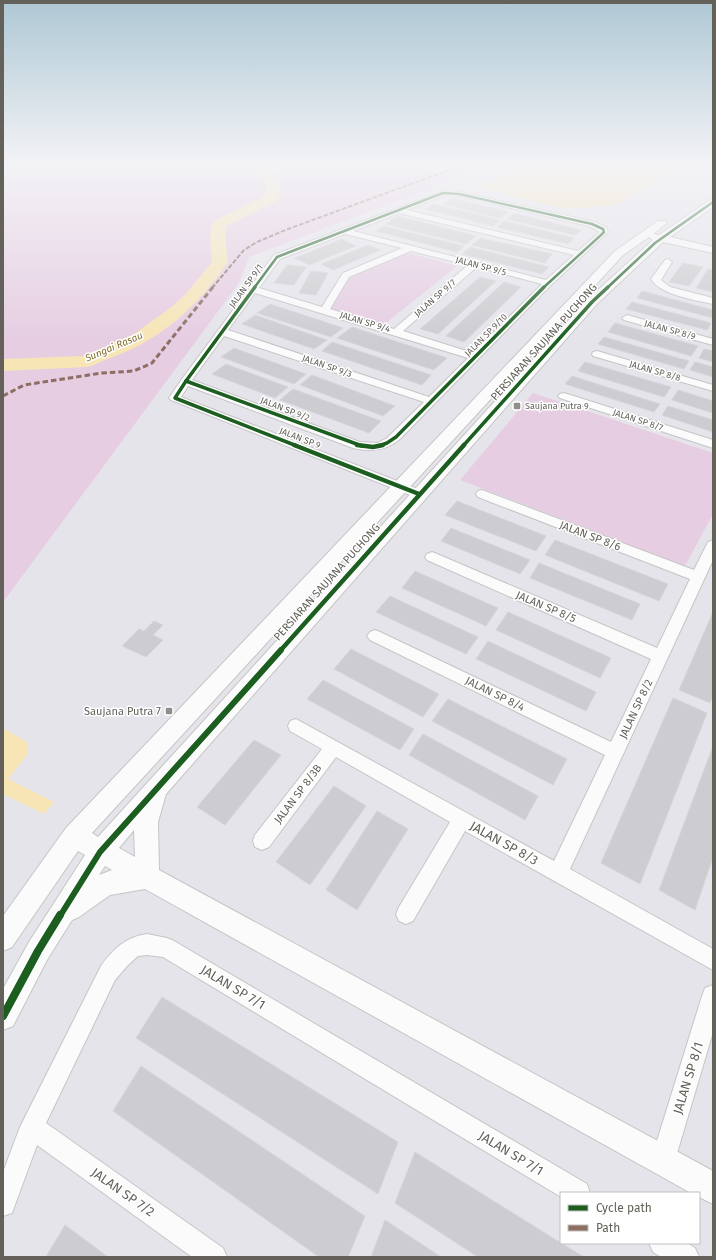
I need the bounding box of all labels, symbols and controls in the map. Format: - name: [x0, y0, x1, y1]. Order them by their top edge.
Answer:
- street label: JALAN SP 9/5: [455, 254, 508, 278]
- street label: JALAN SP 9/1: [227, 262, 265, 310]
- street label: JALAN SP 9/7: [412, 277, 458, 319]
- street label: PERSIARAN SAUJANA PUCHONG: [488, 281, 600, 403]
- street label: JALAN SP 9/4: [339, 310, 392, 334]
- street label: JALAN SP 9/10: [463, 312, 509, 358]
- street label: JALAN SP 8/9: [643, 318, 697, 342]
- water label: Sungai Rasau: [82, 329, 145, 365]
- street label: JALAN SP 9/3: [301, 353, 353, 379]
- street label: JALAN SP 8/8: [628, 359, 682, 383]
- street label: JALAN SP 9/2: [259, 395, 311, 423]
- marker: Saujana Putra 9: [512, 401, 522, 411]
- place label: Saujana Putra 9: [525, 401, 589, 411]
- street label: JALAN SP 8/7: [612, 407, 664, 433]
- street label: JALAN SP 9: [278, 426, 322, 451]
- street label: JALAN SP 8/6: [558, 518, 623, 554]
- street label: PERSIARAN SAUJANA PUCHONG: [271, 521, 383, 643]
- street label: JALAN SP 8/5: [514, 588, 579, 626]
- street label: JALAN SP 8/4: [463, 674, 527, 714]
- street label: JALAN SP 8/2: [617, 677, 655, 741]
- place label: Saujana Putra 7: [84, 705, 161, 718]
- marker: Saujana Putra 7: [164, 706, 174, 716]
- street label: JALAN SP 8/3B: [272, 762, 325, 826]
- street label: JALAN SP 8/3: [467, 818, 541, 868]
- street label: JALAN SP 7/1: [198, 962, 268, 1012]
- street label: JALAN SP 8/1: [670, 1040, 706, 1116]
- street label: JALAN SP 7/1: [476, 1128, 546, 1178]
- street label: JALAN SP 7/2: [89, 1165, 157, 1219]
- legend: [560, 1192, 700, 1244]
- text: Cycle path: [596, 1201, 652, 1215]
- text: Path: [596, 1221, 620, 1235]

